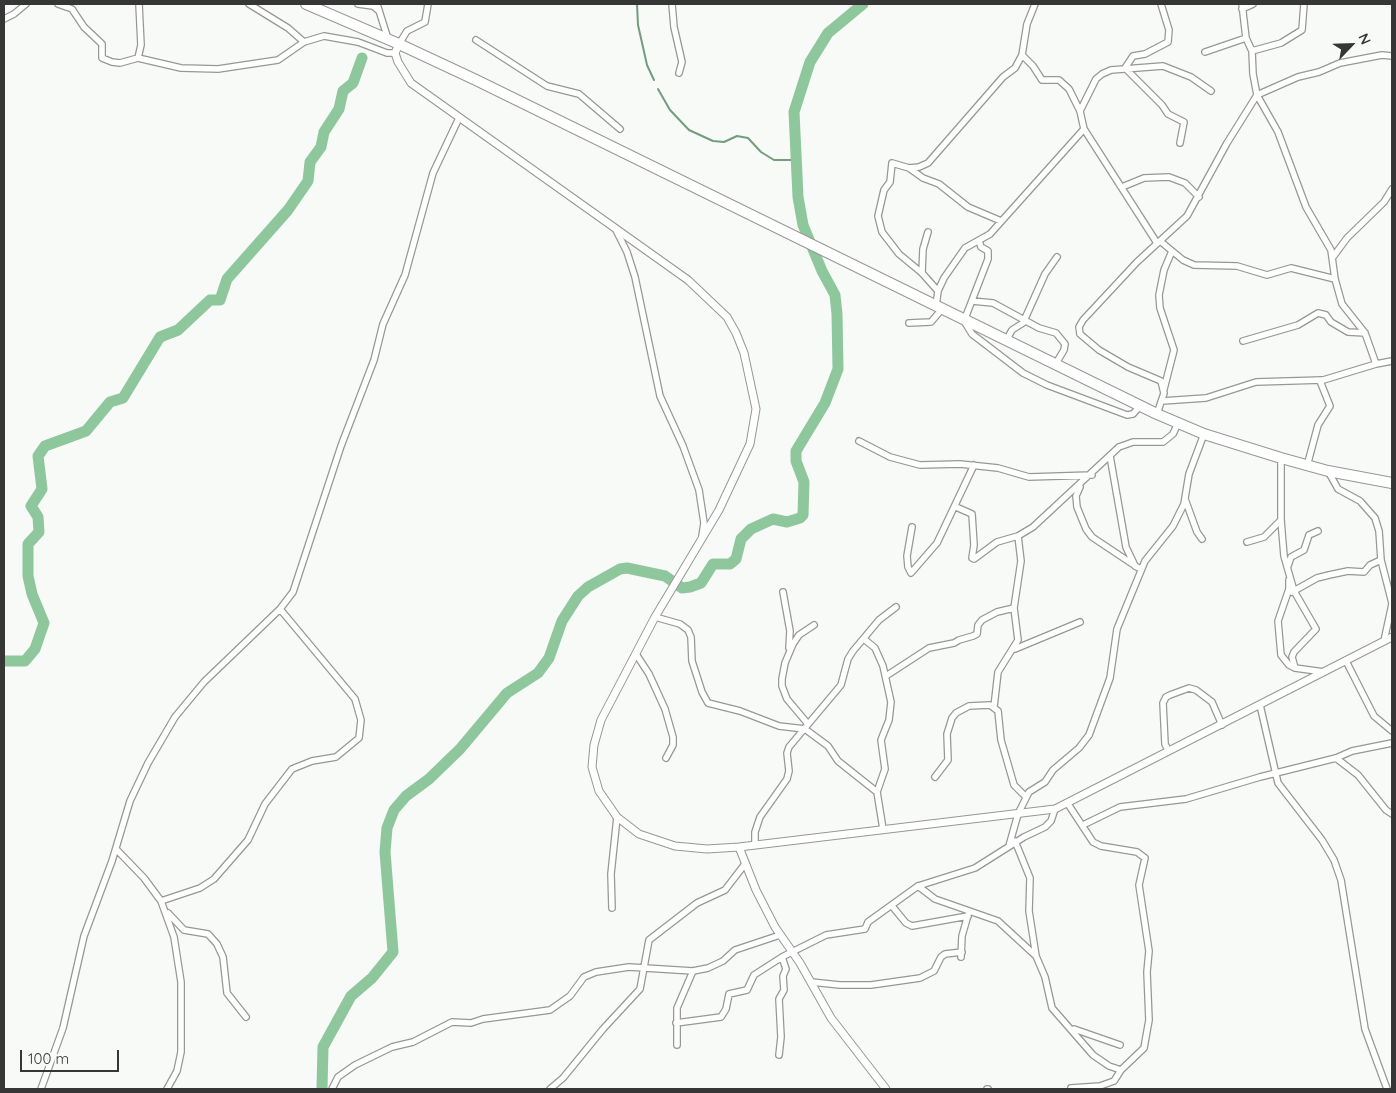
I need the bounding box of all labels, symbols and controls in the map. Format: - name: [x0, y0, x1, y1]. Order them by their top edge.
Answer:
- north arrow: [1326, 20, 1376, 70]
- text: N: [1354, 31, 1375, 47]
- scale bar: [22, 1040, 121, 1072]
- text: 100 m: [28, 1049, 69, 1068]

